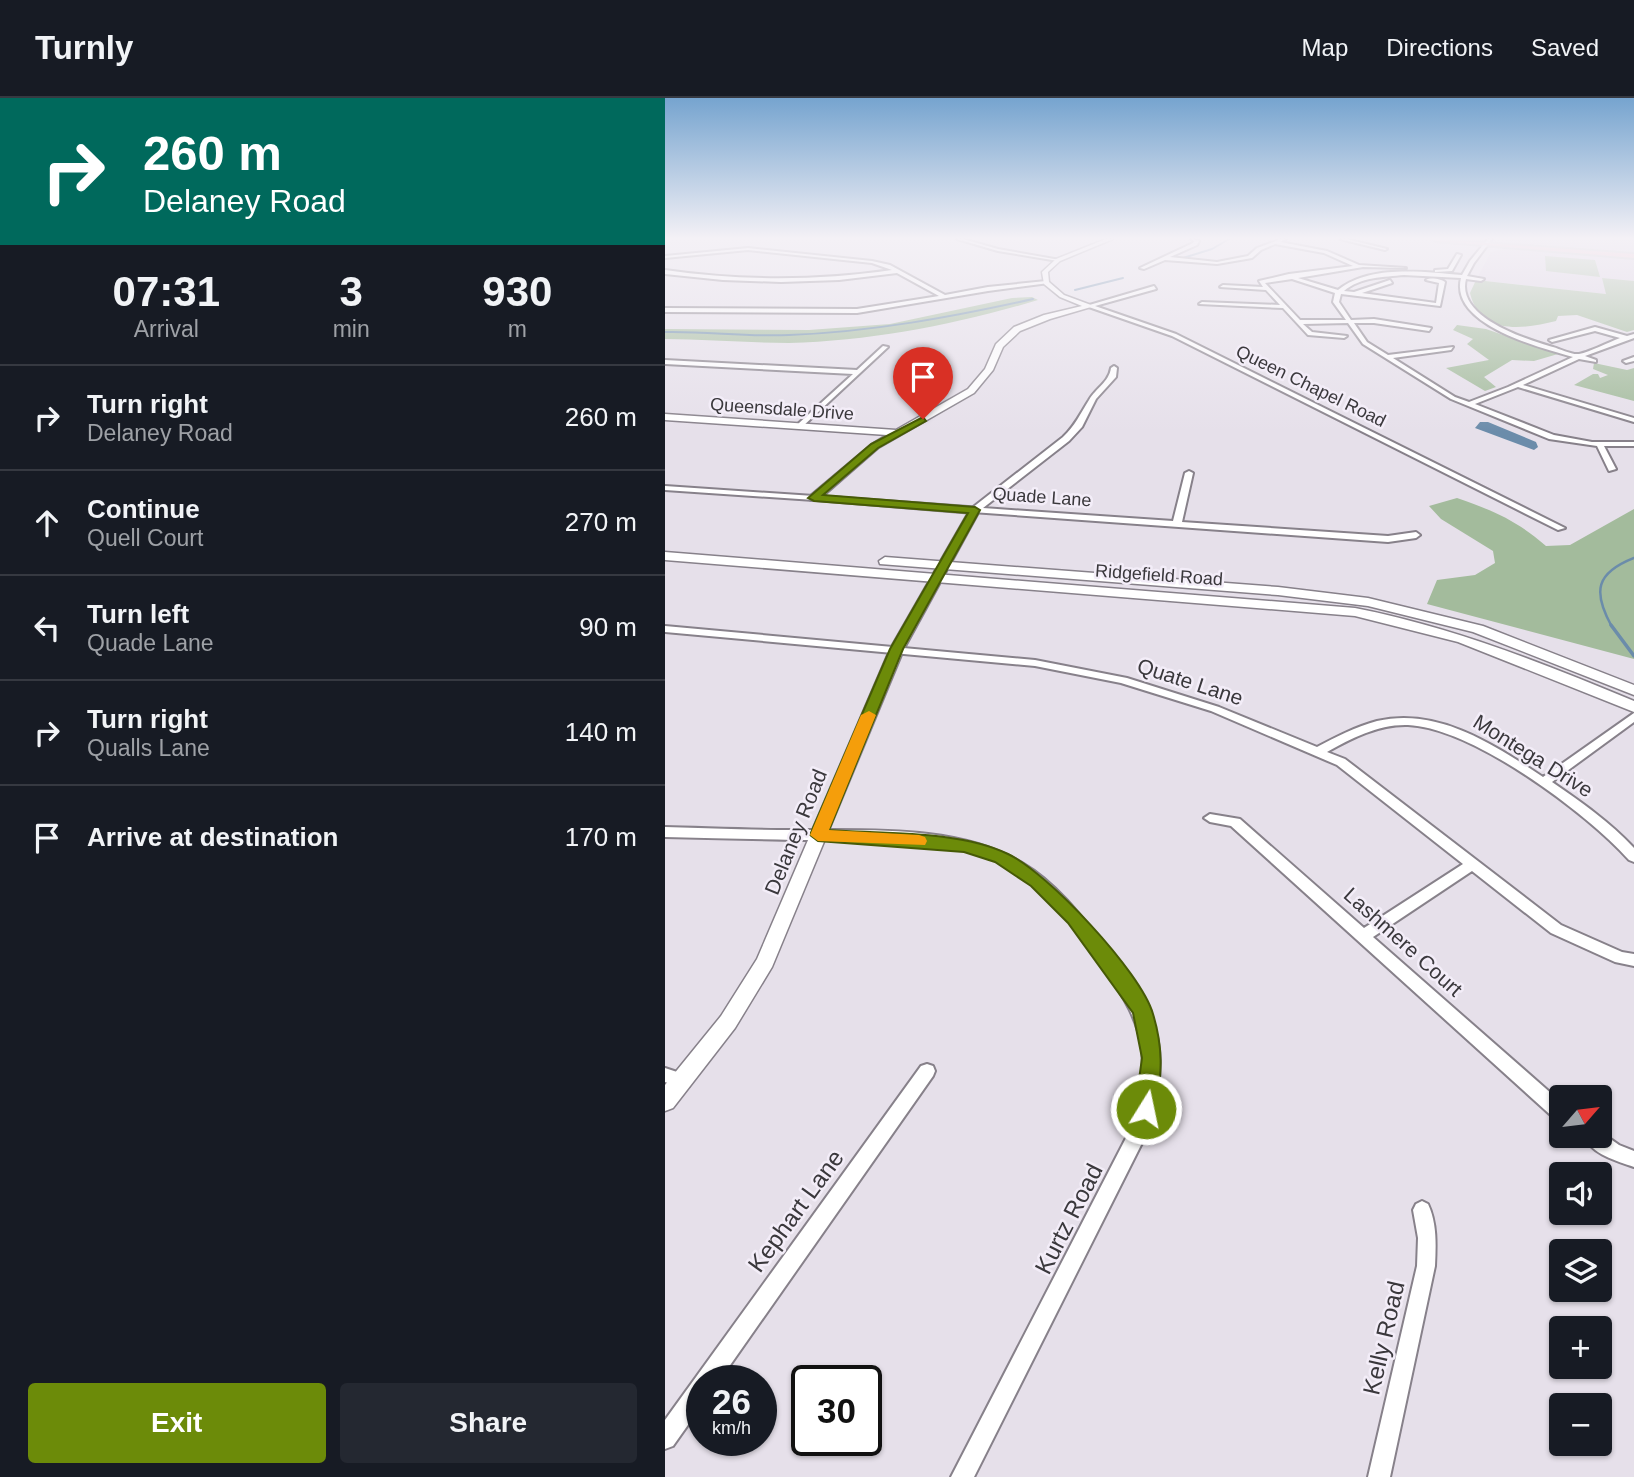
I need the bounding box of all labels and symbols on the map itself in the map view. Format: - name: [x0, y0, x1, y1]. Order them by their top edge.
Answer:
- street label: Queen Chapel Road: [1233, 341, 1389, 431]
- pin: [893, 347, 953, 419]
- street label: Queensdale Drive: [709, 394, 855, 424]
- street label: Quade Lane: [992, 484, 1092, 510]
- street label: Ridgefield Road: [1094, 561, 1224, 589]
- street label: Quate Lane: [1134, 654, 1246, 709]
- street label: Montega Drive: [1469, 710, 1597, 802]
- street label: Delaney Road: [760, 766, 831, 898]
- street label: Lashmere Court: [1340, 883, 1467, 1001]
- position arrow: [1109, 1072, 1183, 1146]
- north arrow: [1549, 1085, 1612, 1148]
- street label: Kephart Lane: [742, 1144, 849, 1277]
- street label: Kurtz Road: [1029, 1159, 1108, 1278]
- street label: Kelly Road: [1357, 1278, 1410, 1397]
- speed limit sign: 30: [791, 1365, 882, 1456]

